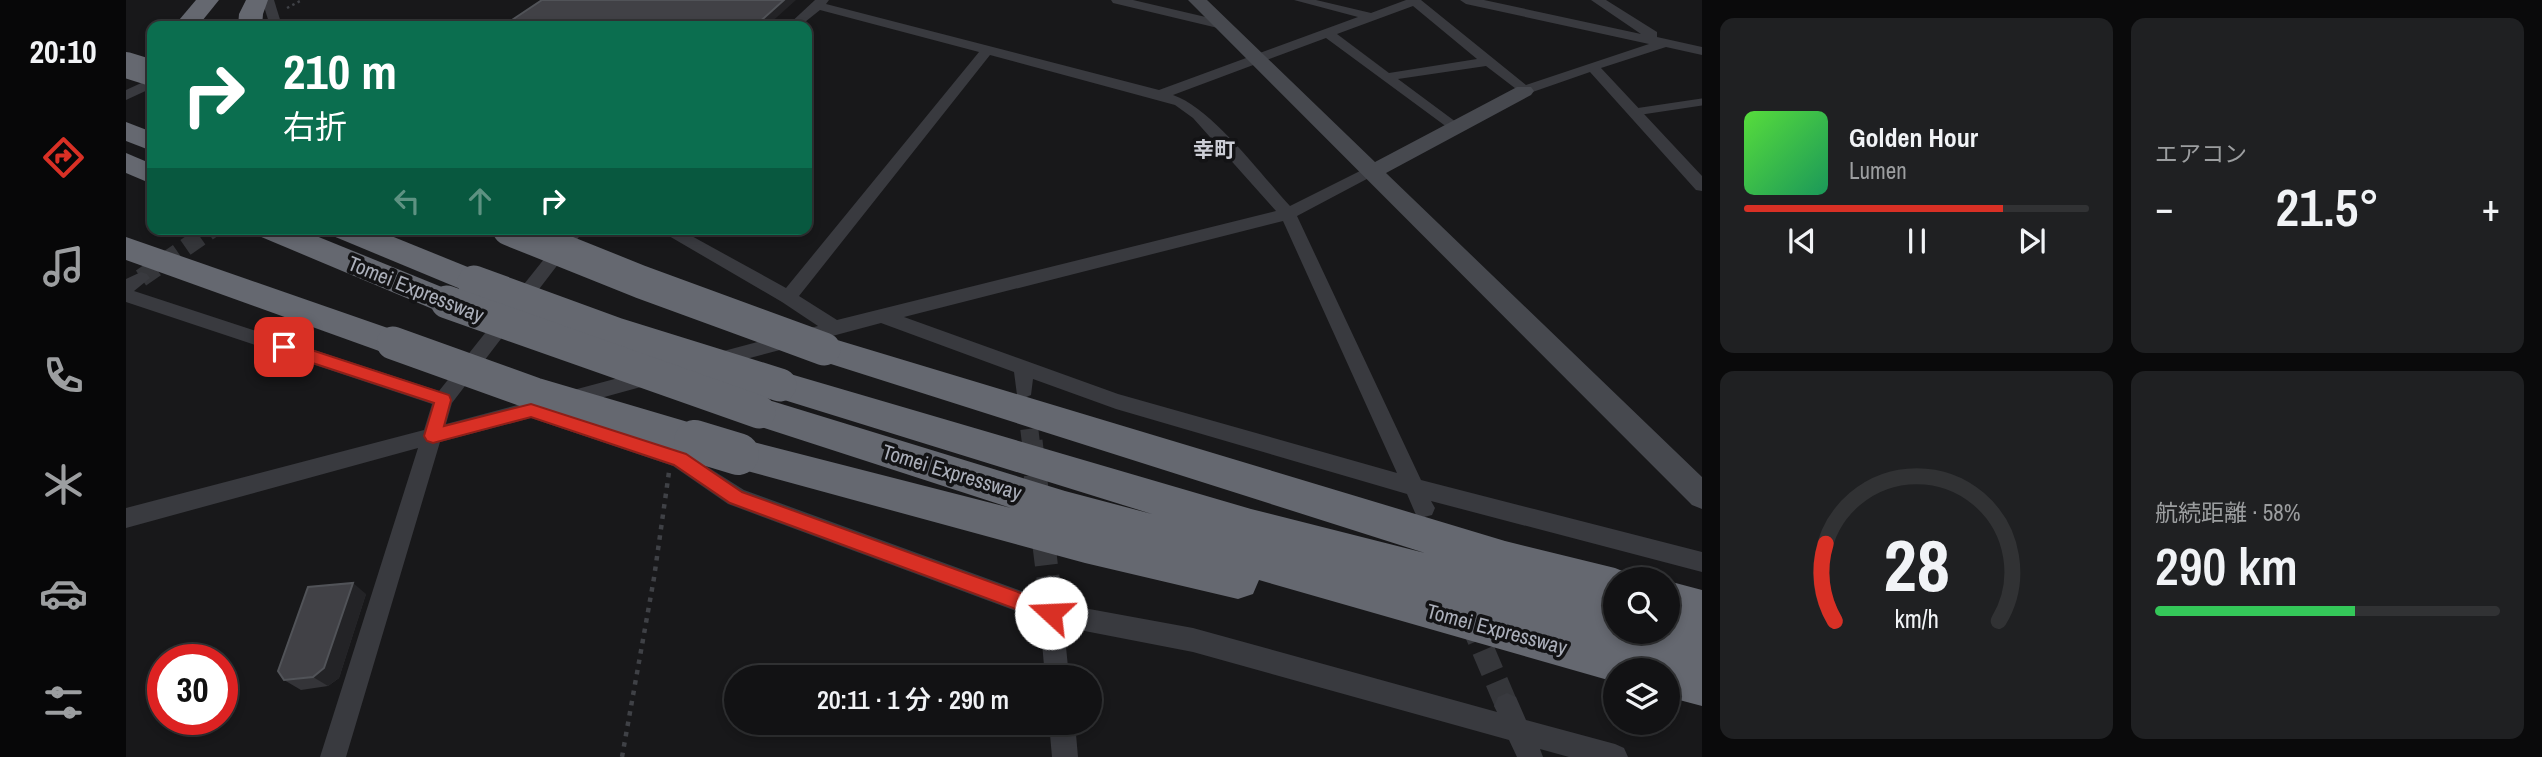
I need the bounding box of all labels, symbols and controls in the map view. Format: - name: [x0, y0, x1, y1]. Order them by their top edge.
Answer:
- text: 20:10: [29, 30, 97, 73]
- text: 210 m: [283, 38, 397, 104]
- icon: right: [168, 49, 259, 140]
- text: 右折: [283, 105, 347, 148]
- text: Golden Hour: [1849, 120, 1978, 155]
- icon: directions: [39, 133, 88, 182]
- district label: 幸町: [1193, 135, 1235, 164]
- text: エアコン: [2155, 138, 2247, 169]
- text: Lumen: [1849, 155, 1907, 186]
- text: 21.5°: [2276, 172, 2379, 242]
- icon: left: [388, 182, 426, 220]
- icon: ahead: [461, 182, 499, 220]
- icon: right: [534, 182, 572, 220]
- text: −: [2155, 182, 2173, 233]
- text: +: [2482, 182, 2500, 233]
- icon: previous: [1783, 222, 1821, 260]
- icon: pause: [1898, 222, 1936, 260]
- icon: next: [2013, 222, 2051, 260]
- icon: music: [39, 242, 88, 291]
- street label: Tomei Expressway: [344, 248, 489, 330]
- pin: [254, 317, 314, 377]
- icon: arrive: [265, 328, 303, 366]
- icon: phone: [39, 351, 88, 400]
- street label: Tomei Expressway: [879, 437, 1026, 507]
- icon: climate: [39, 460, 88, 509]
- text: 航続距離 · 58%: [2155, 497, 2300, 528]
- text: 28: [1883, 516, 1950, 614]
- text: 290 km: [2155, 531, 2298, 601]
- map controls: [1603, 567, 1680, 735]
- button: search: [1603, 567, 1680, 644]
- icon: car: [39, 569, 88, 618]
- position arrow: [1014, 576, 1088, 650]
- street label: Tomei Expressway: [1423, 596, 1571, 662]
- text: km/h: [1894, 602, 1939, 636]
- speed limit sign: 30: [147, 644, 238, 735]
- button: layers: [1603, 658, 1680, 735]
- icon: filters: [39, 678, 88, 727]
- text: 20:11 · 1 分 · 290 m: [817, 682, 1009, 717]

